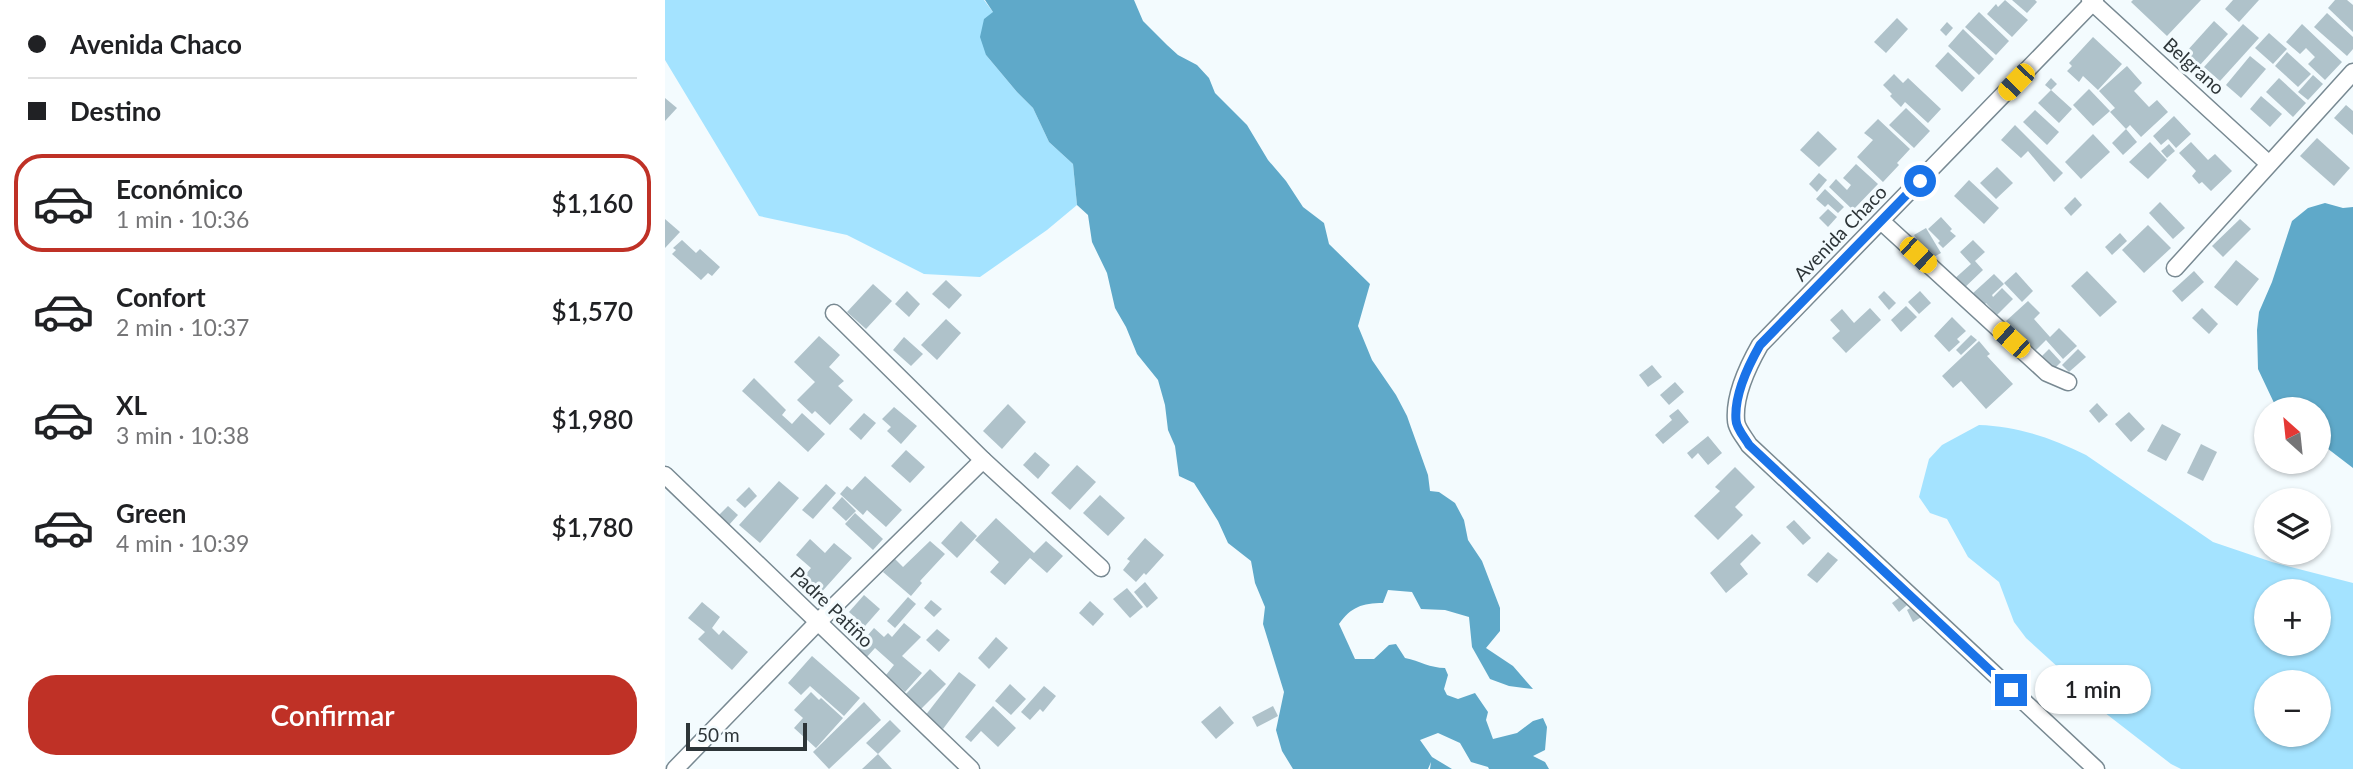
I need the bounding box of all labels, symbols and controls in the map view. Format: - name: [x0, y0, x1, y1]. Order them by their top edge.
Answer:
- text: Avenida Chaco: [70, 28, 242, 60]
- street label: Belgrano: [2159, 32, 2230, 99]
- car: [1994, 60, 2039, 104]
- text: Destino: [70, 95, 161, 127]
- route start: [1904, 165, 1936, 197]
- icon: car: [32, 172, 95, 235]
- text: Económico: [116, 173, 243, 205]
- street label: Avenida Chaco: [1788, 180, 1891, 285]
- text: $1,160: [552, 187, 633, 219]
- text: 1 min · 10:36: [116, 205, 249, 233]
- car: [1896, 233, 1941, 277]
- icon: car: [32, 280, 95, 343]
- text: Confort: [116, 281, 206, 313]
- text: $1,570: [552, 295, 633, 327]
- text: 2 min · 10:37: [116, 313, 249, 341]
- car: [1989, 318, 2034, 362]
- icon: car: [32, 388, 95, 451]
- text: XL: [116, 389, 147, 421]
- north arrow: [2254, 397, 2331, 474]
- map controls: [2254, 397, 2331, 747]
- text: $1,980: [552, 403, 633, 435]
- text: 3 min · 10:38: [116, 421, 249, 449]
- button: layers: [2254, 488, 2331, 565]
- icon: car: [32, 496, 95, 559]
- text: Green: [116, 497, 186, 529]
- text: $1,780: [552, 511, 633, 543]
- text: 4 min · 10:39: [116, 529, 249, 557]
- street label: Padre Patiño: [786, 562, 879, 652]
- button: +: [2254, 579, 2331, 656]
- callout: 1 min: [2035, 666, 2151, 714]
- button: −: [2254, 670, 2331, 747]
- route end: [1995, 674, 2027, 706]
- button: Confirmar: [28, 675, 637, 755]
- text: 1 min: [2065, 675, 2121, 703]
- scale bar: [686, 720, 807, 752]
- text: 50 m: [697, 723, 740, 746]

